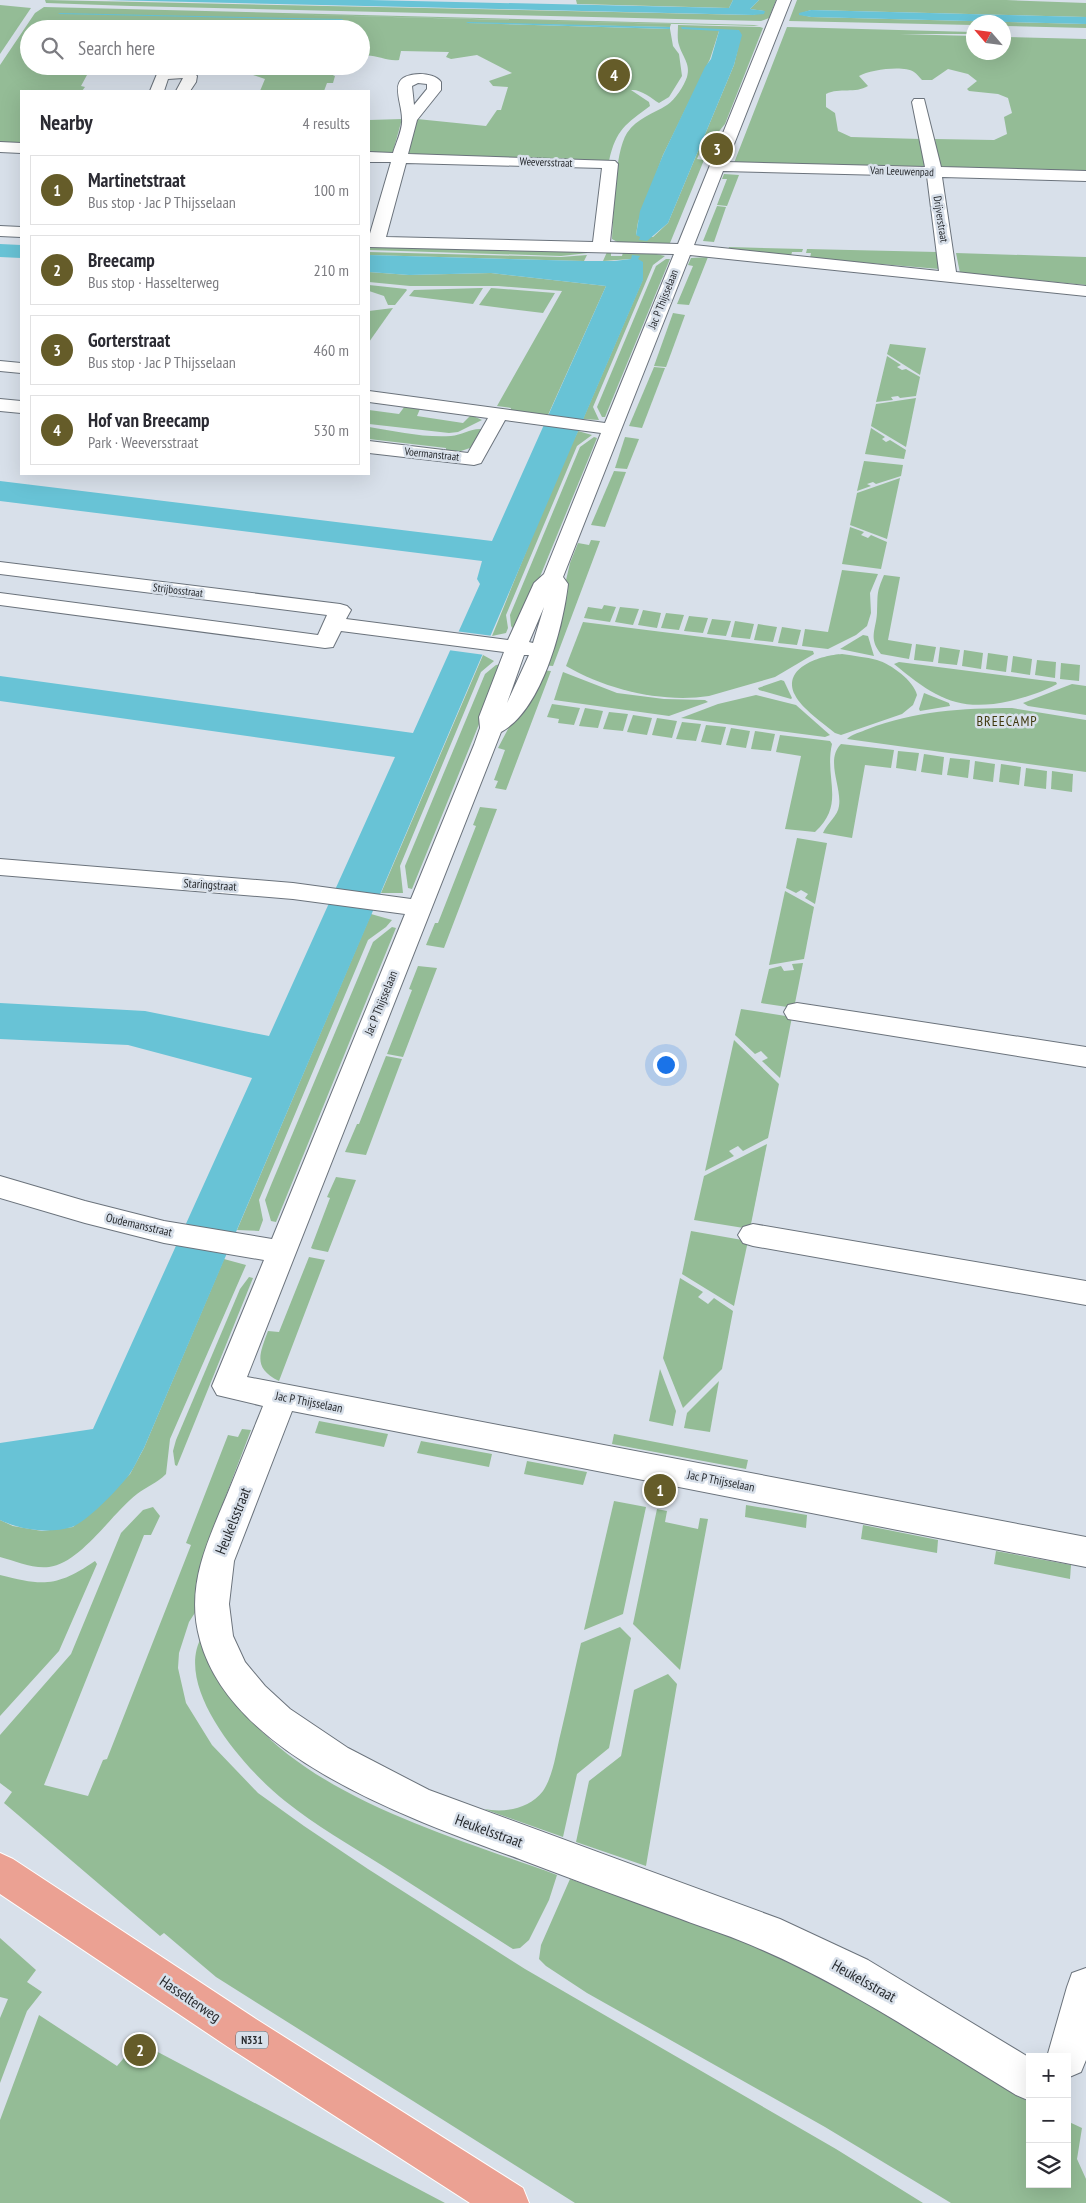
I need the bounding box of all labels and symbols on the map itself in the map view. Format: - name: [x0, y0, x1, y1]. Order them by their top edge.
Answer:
- north arrow: [966, 15, 1011, 60]
- pin: 4: [598, 56, 630, 94]
- pin: 3: [701, 130, 733, 168]
- street label: Weeversstraat: [519, 154, 573, 170]
- street label: Van Leeuwenpad: [869, 163, 934, 179]
- street label: Drijverstraat: [930, 195, 952, 243]
- street label: Jac P Thijsselaan: [644, 267, 681, 331]
- street label: Voermanstraat: [403, 444, 460, 464]
- street label: Strijbosstraat: [152, 580, 204, 600]
- district label: BREECAMP: [976, 712, 1038, 730]
- street label: Staringstraat: [183, 875, 238, 894]
- street label: Jac P Thijsselaan: [360, 968, 400, 1038]
- your location: [653, 1052, 679, 1078]
- street label: Oudemansstraat: [105, 1210, 174, 1240]
- street label: Jac P Thijsselaan: [273, 1387, 344, 1415]
- street label: Jac P Thijsselaan: [685, 1466, 756, 1494]
- pin: 1: [644, 1471, 676, 1509]
- street label: Heukelsstraat: [211, 1485, 255, 1557]
- street label: Heukelsstraat: [453, 1810, 526, 1852]
- street label: Heukelsstraat: [829, 1955, 900, 2006]
- street label: Hasselterweg: [156, 1971, 224, 2026]
- pin: 2: [124, 2031, 156, 2069]
- road number: N331: [236, 2032, 268, 2048]

